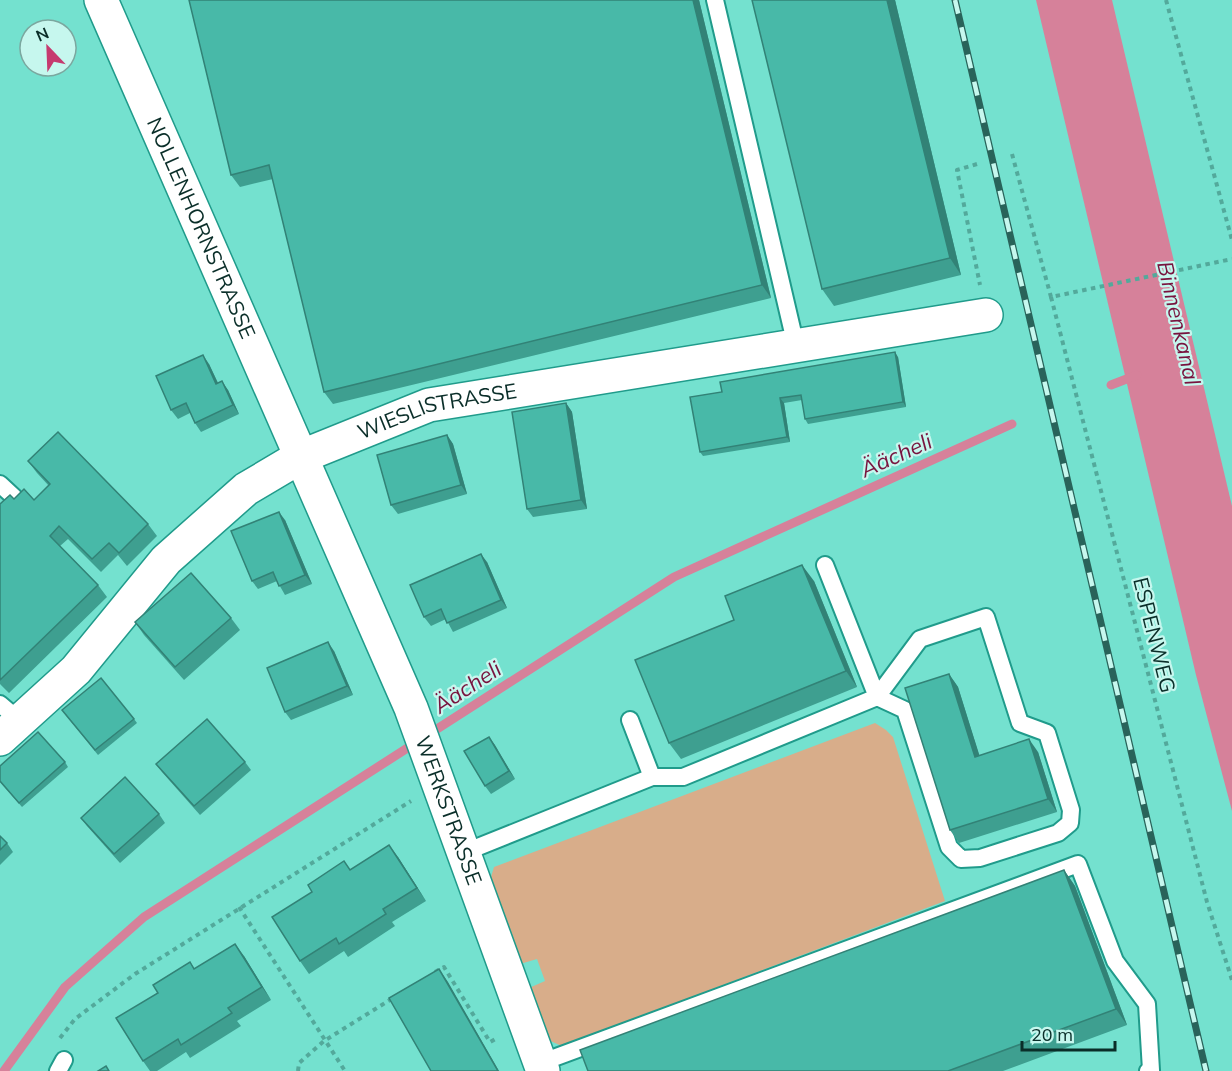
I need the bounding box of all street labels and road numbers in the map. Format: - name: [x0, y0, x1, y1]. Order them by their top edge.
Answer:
- street label: NOLLENHORNSTRASSE: [142, 113, 262, 342]
- street label: WIESLISTRASSE: [353, 377, 518, 445]
- street label: ESPENWEG: [1128, 574, 1182, 695]
- street label: WERKSTRASSE: [410, 732, 488, 888]

